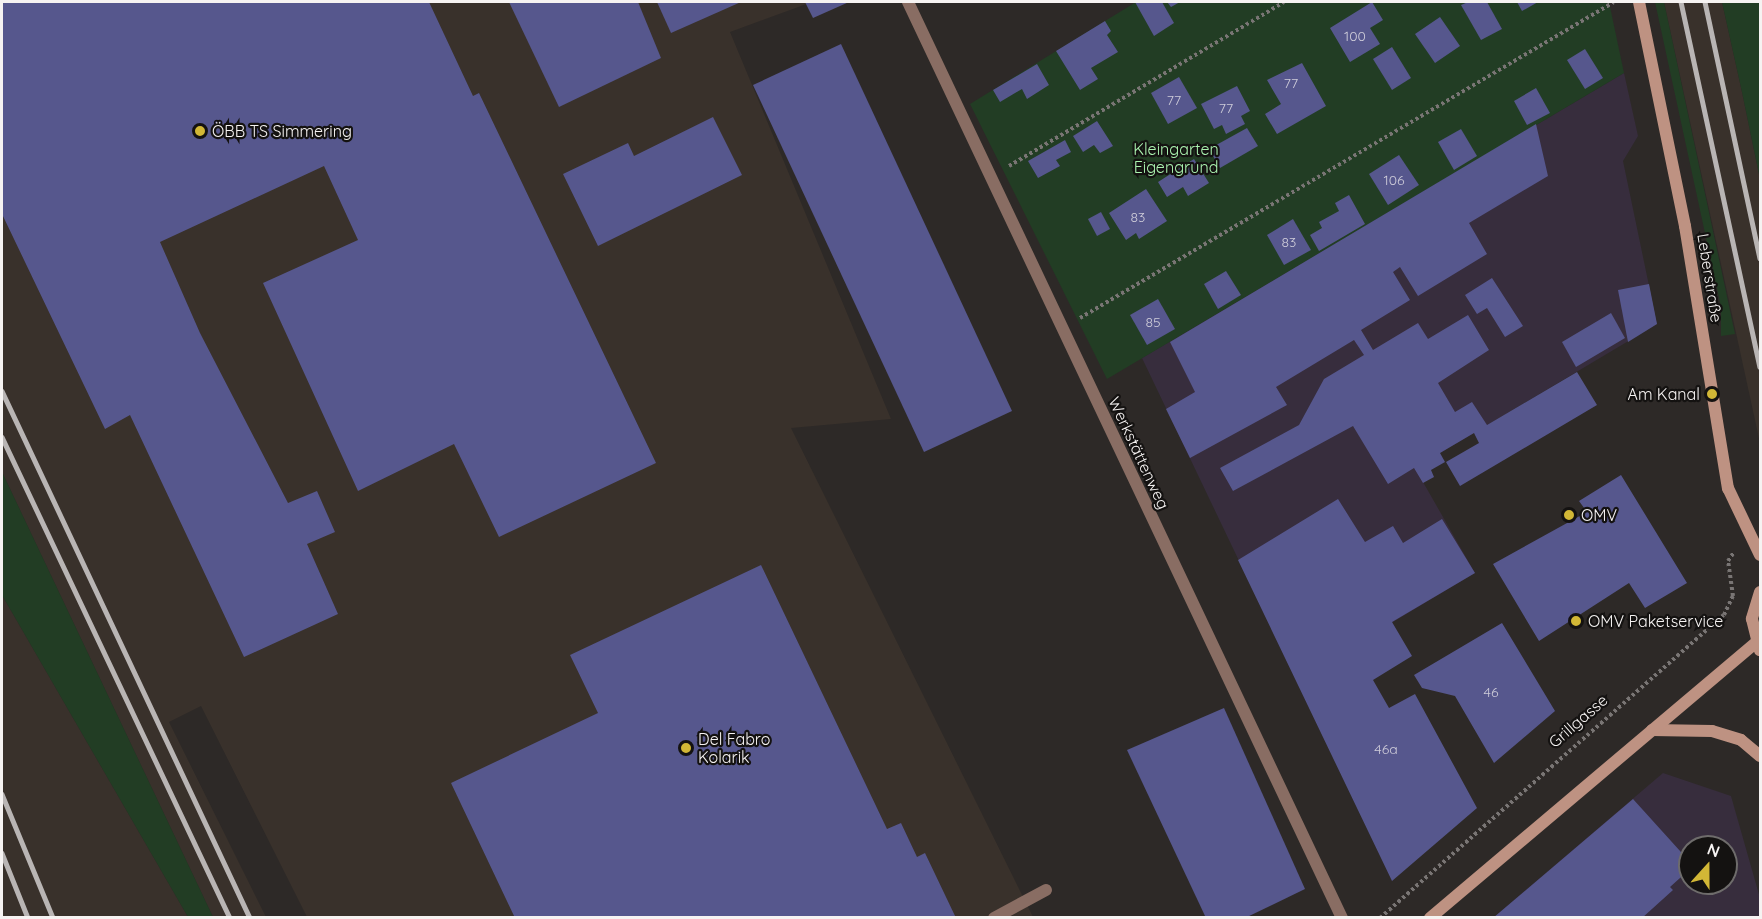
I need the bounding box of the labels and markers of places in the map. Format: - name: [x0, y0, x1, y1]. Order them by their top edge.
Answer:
- place label: ÖBB TS Simmering: [212, 121, 352, 141]
- marker: ÖBB TS Simmering: [193, 124, 207, 138]
- place label: Am Kanal: [1628, 384, 1700, 404]
- marker: Am Kanal: [1705, 387, 1719, 401]
- place label: OMV: [1581, 505, 1617, 525]
- marker: OMV: [1562, 508, 1576, 522]
- place label: OMV Paketservice: [1588, 611, 1723, 631]
- marker: OMV Paketservice: [1569, 614, 1583, 628]
- place label: Del Fabro Kolarik: [698, 729, 770, 767]
- marker: Del Fabro Kolarik: [679, 741, 693, 755]

